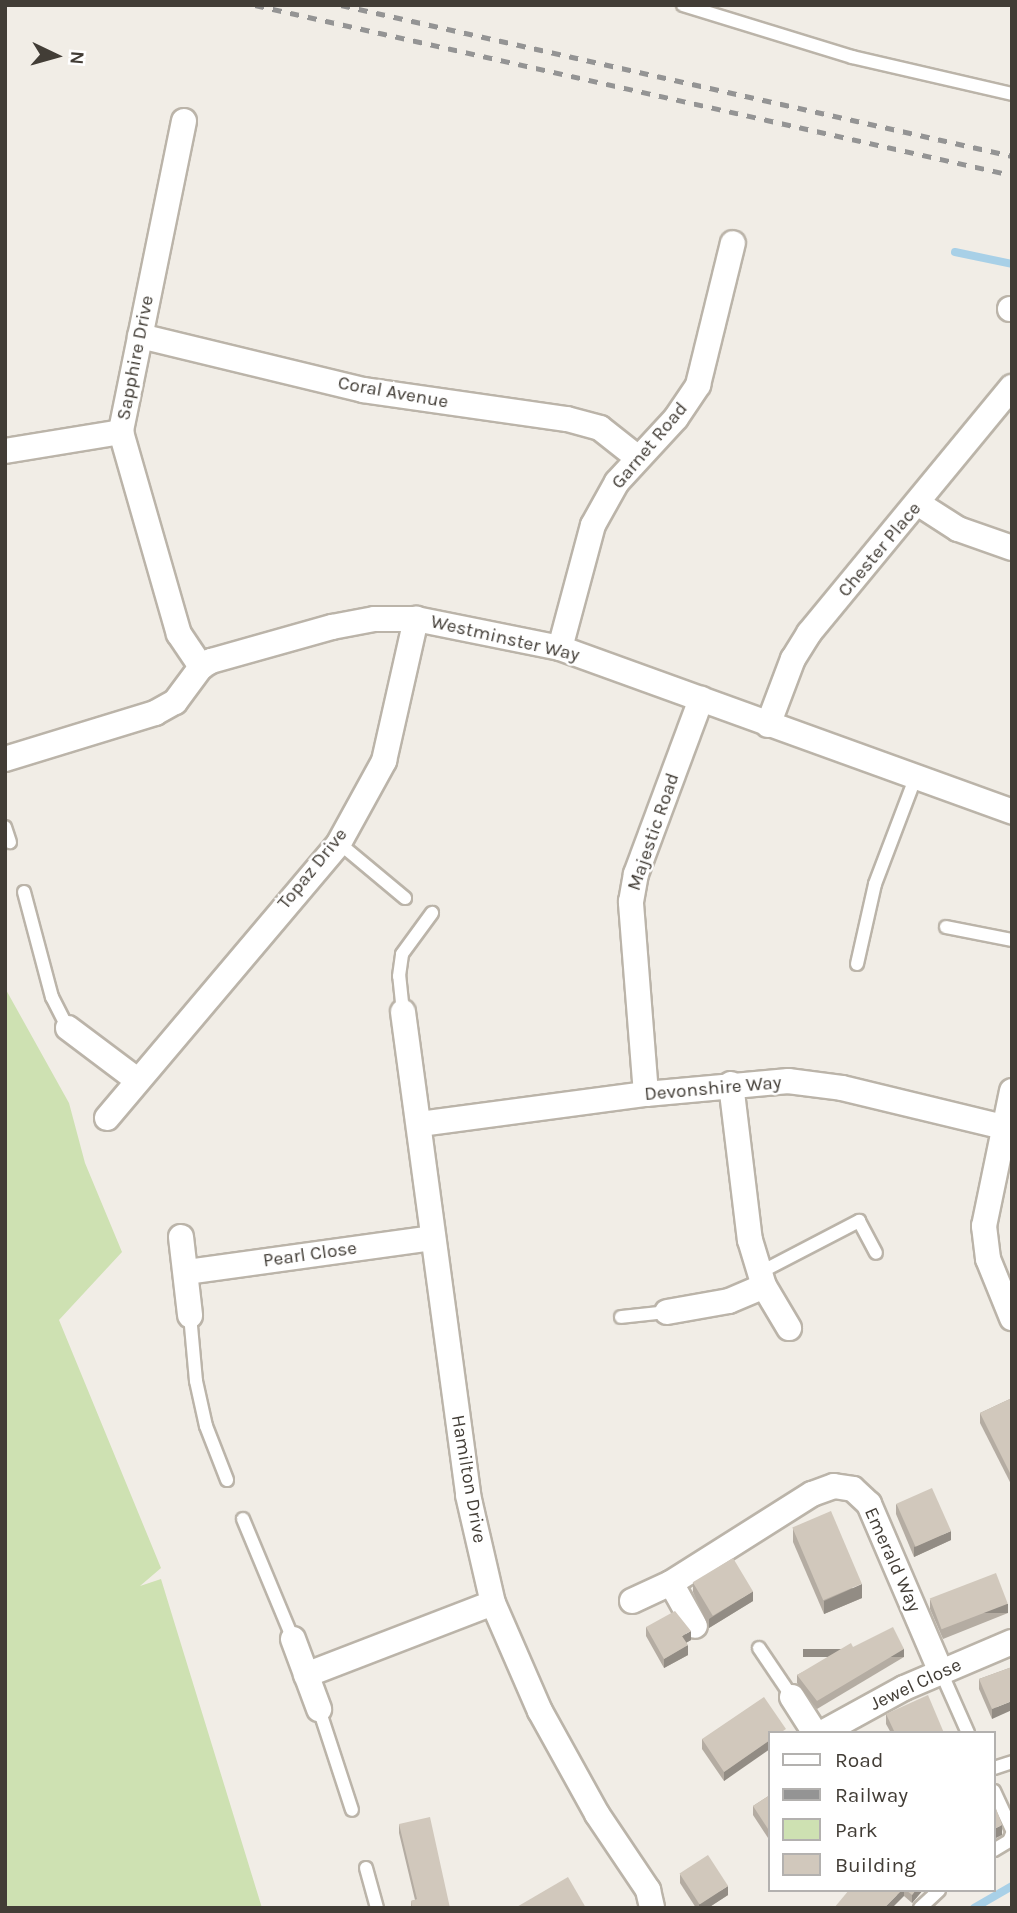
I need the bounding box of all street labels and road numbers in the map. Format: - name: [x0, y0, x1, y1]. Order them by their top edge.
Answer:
- street label: Sapphire Drive: [113, 294, 159, 422]
- street label: Coral Avenue: [336, 372, 450, 414]
- street label: Garnet Road: [607, 398, 693, 494]
- street label: Chester Place: [834, 498, 926, 602]
- street label: Westminster Way: [428, 611, 582, 667]
- street label: Majestic Road: [623, 770, 685, 894]
- street label: Topaz Drive: [273, 824, 353, 914]
- street label: Devonshire Way: [643, 1072, 783, 1106]
- street label: Pearl Close: [262, 1237, 358, 1273]
- street label: Hamilton Drive: [446, 1413, 490, 1545]
- street label: Emerald Way: [859, 1504, 925, 1616]
- street label: Jewel Close: [867, 1654, 965, 1716]

